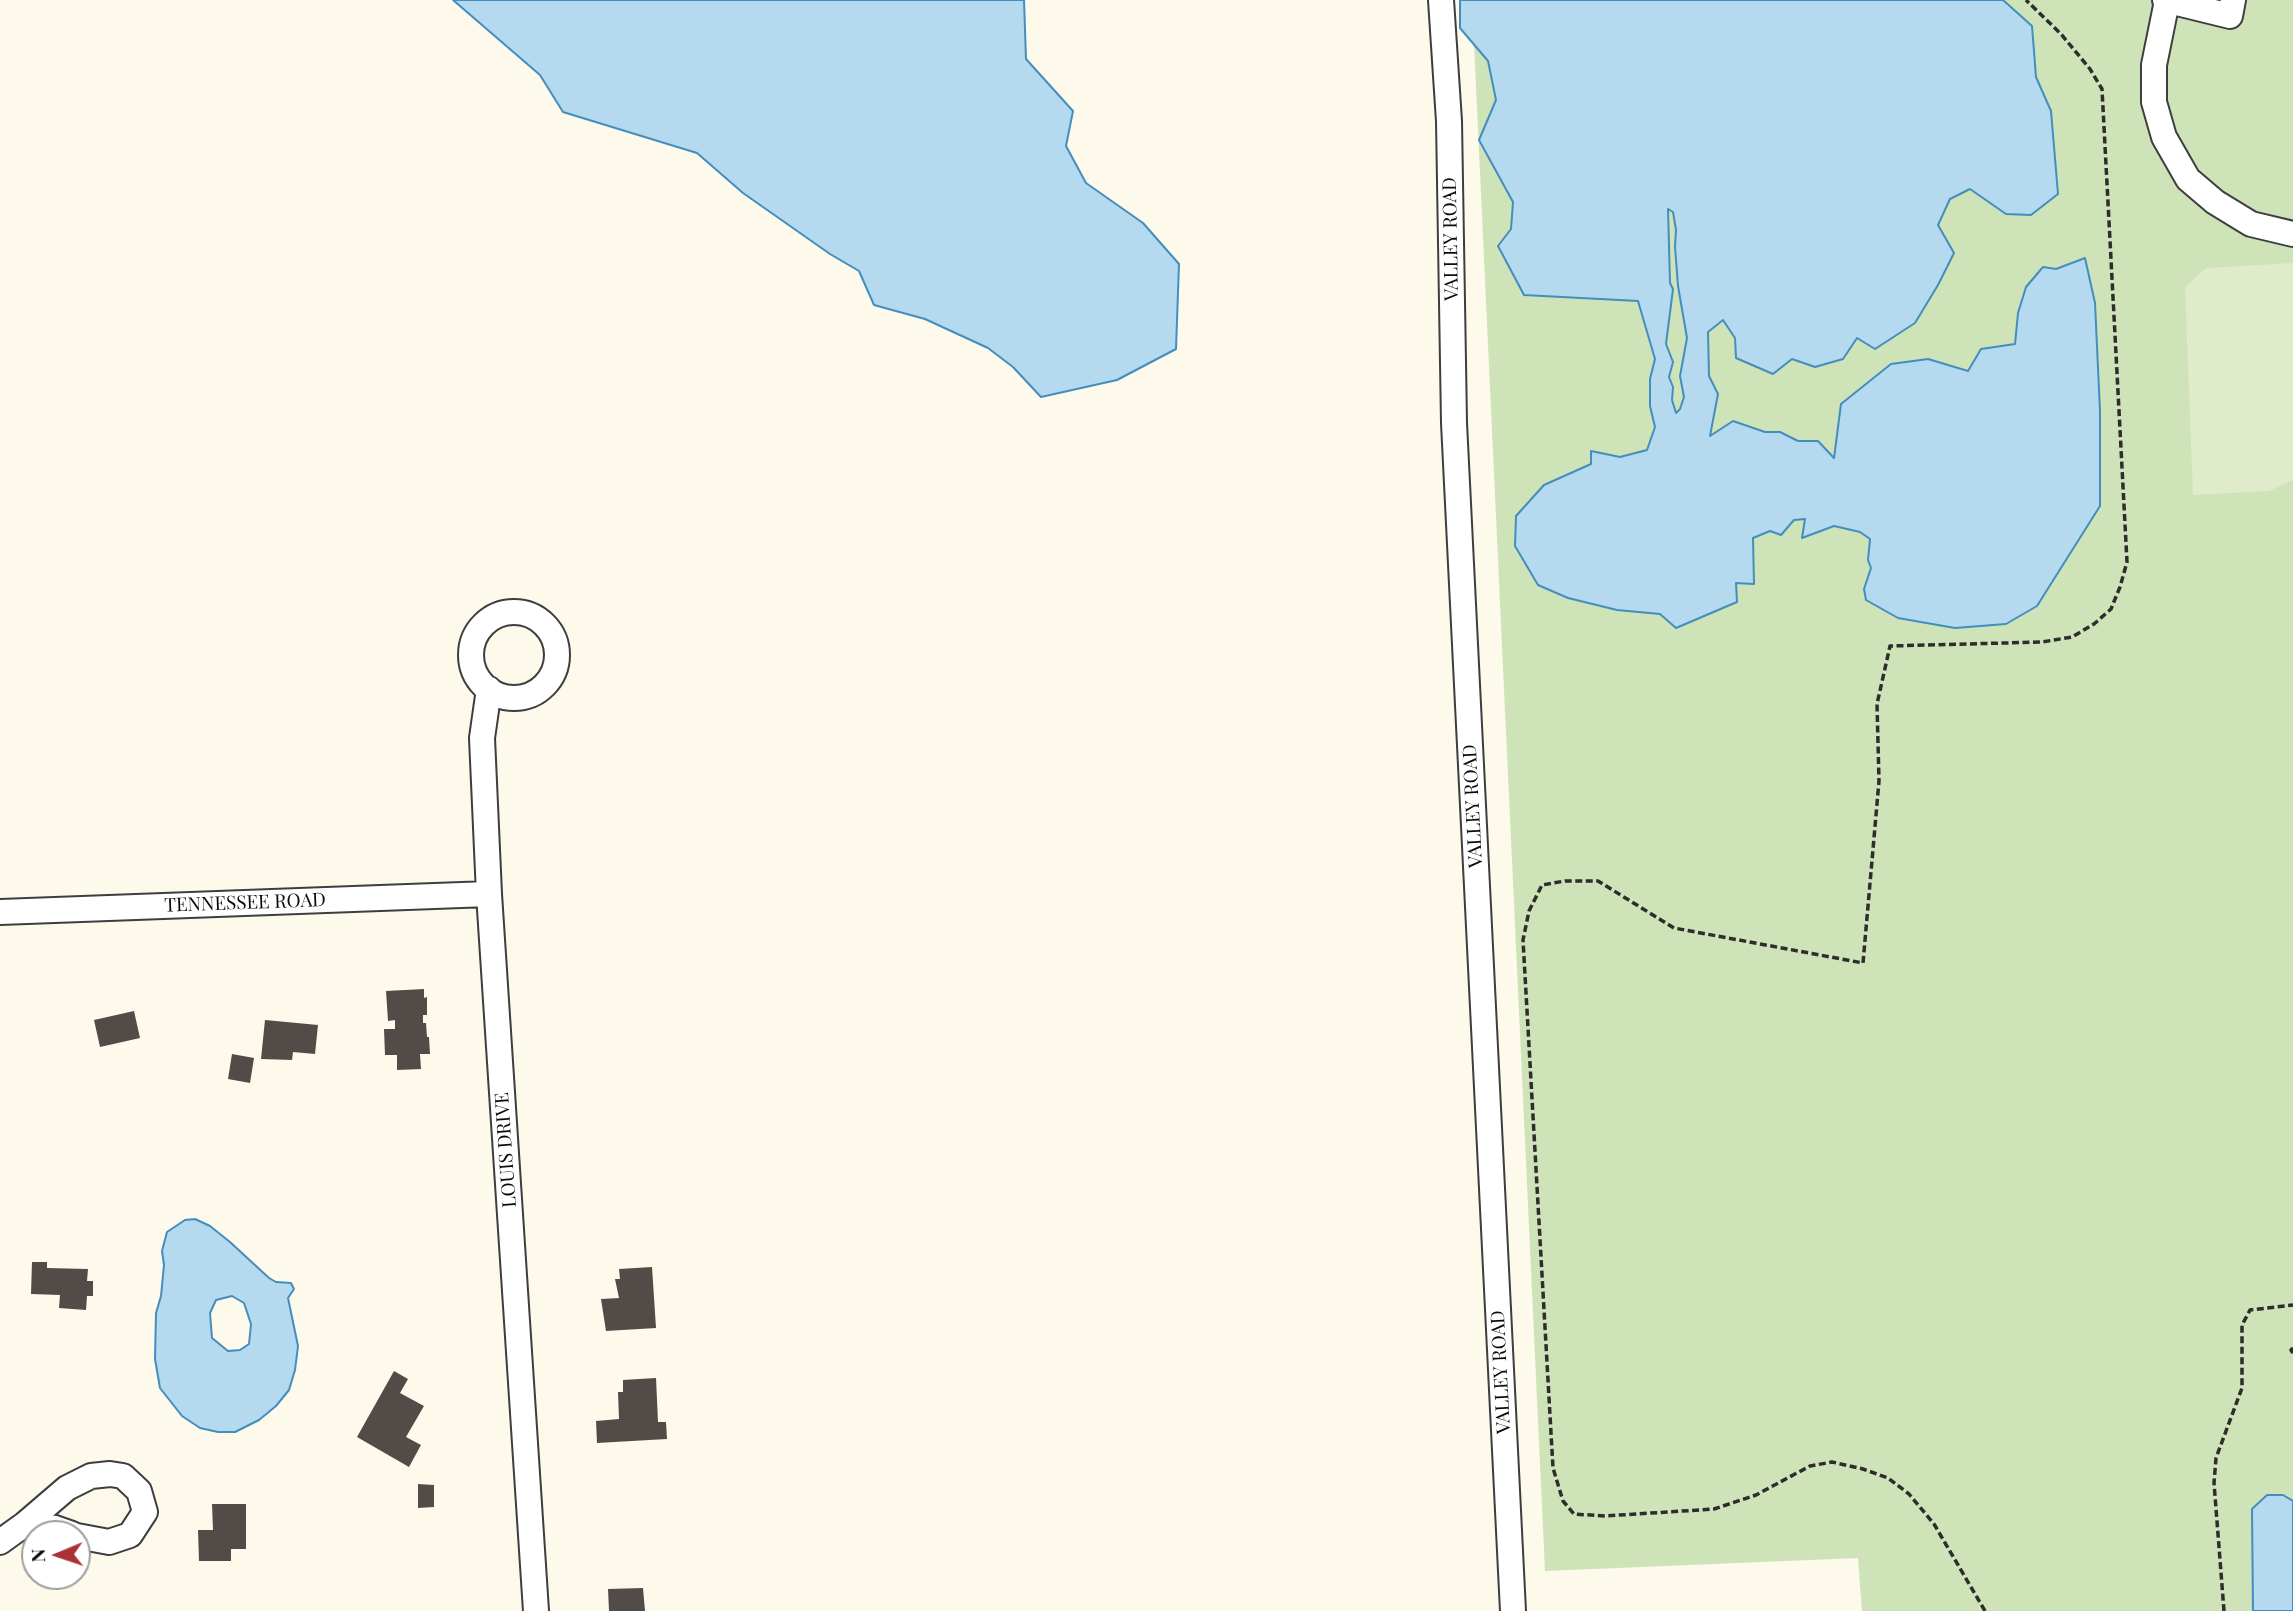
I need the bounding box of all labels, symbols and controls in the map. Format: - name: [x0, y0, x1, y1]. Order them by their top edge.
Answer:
- street label: VALLEY ROAD: [1439, 177, 1463, 301]
- street label: VALLEY ROAD: [1458, 744, 1488, 868]
- street label: TENNESSEE ROAD: [164, 889, 326, 917]
- street label: LOUIS DRIVE: [491, 1092, 521, 1208]
- street label: VALLEY ROAD: [1486, 1310, 1516, 1434]
- north arrow: [21, 1520, 91, 1590]
- text: N: [24, 1548, 50, 1563]

